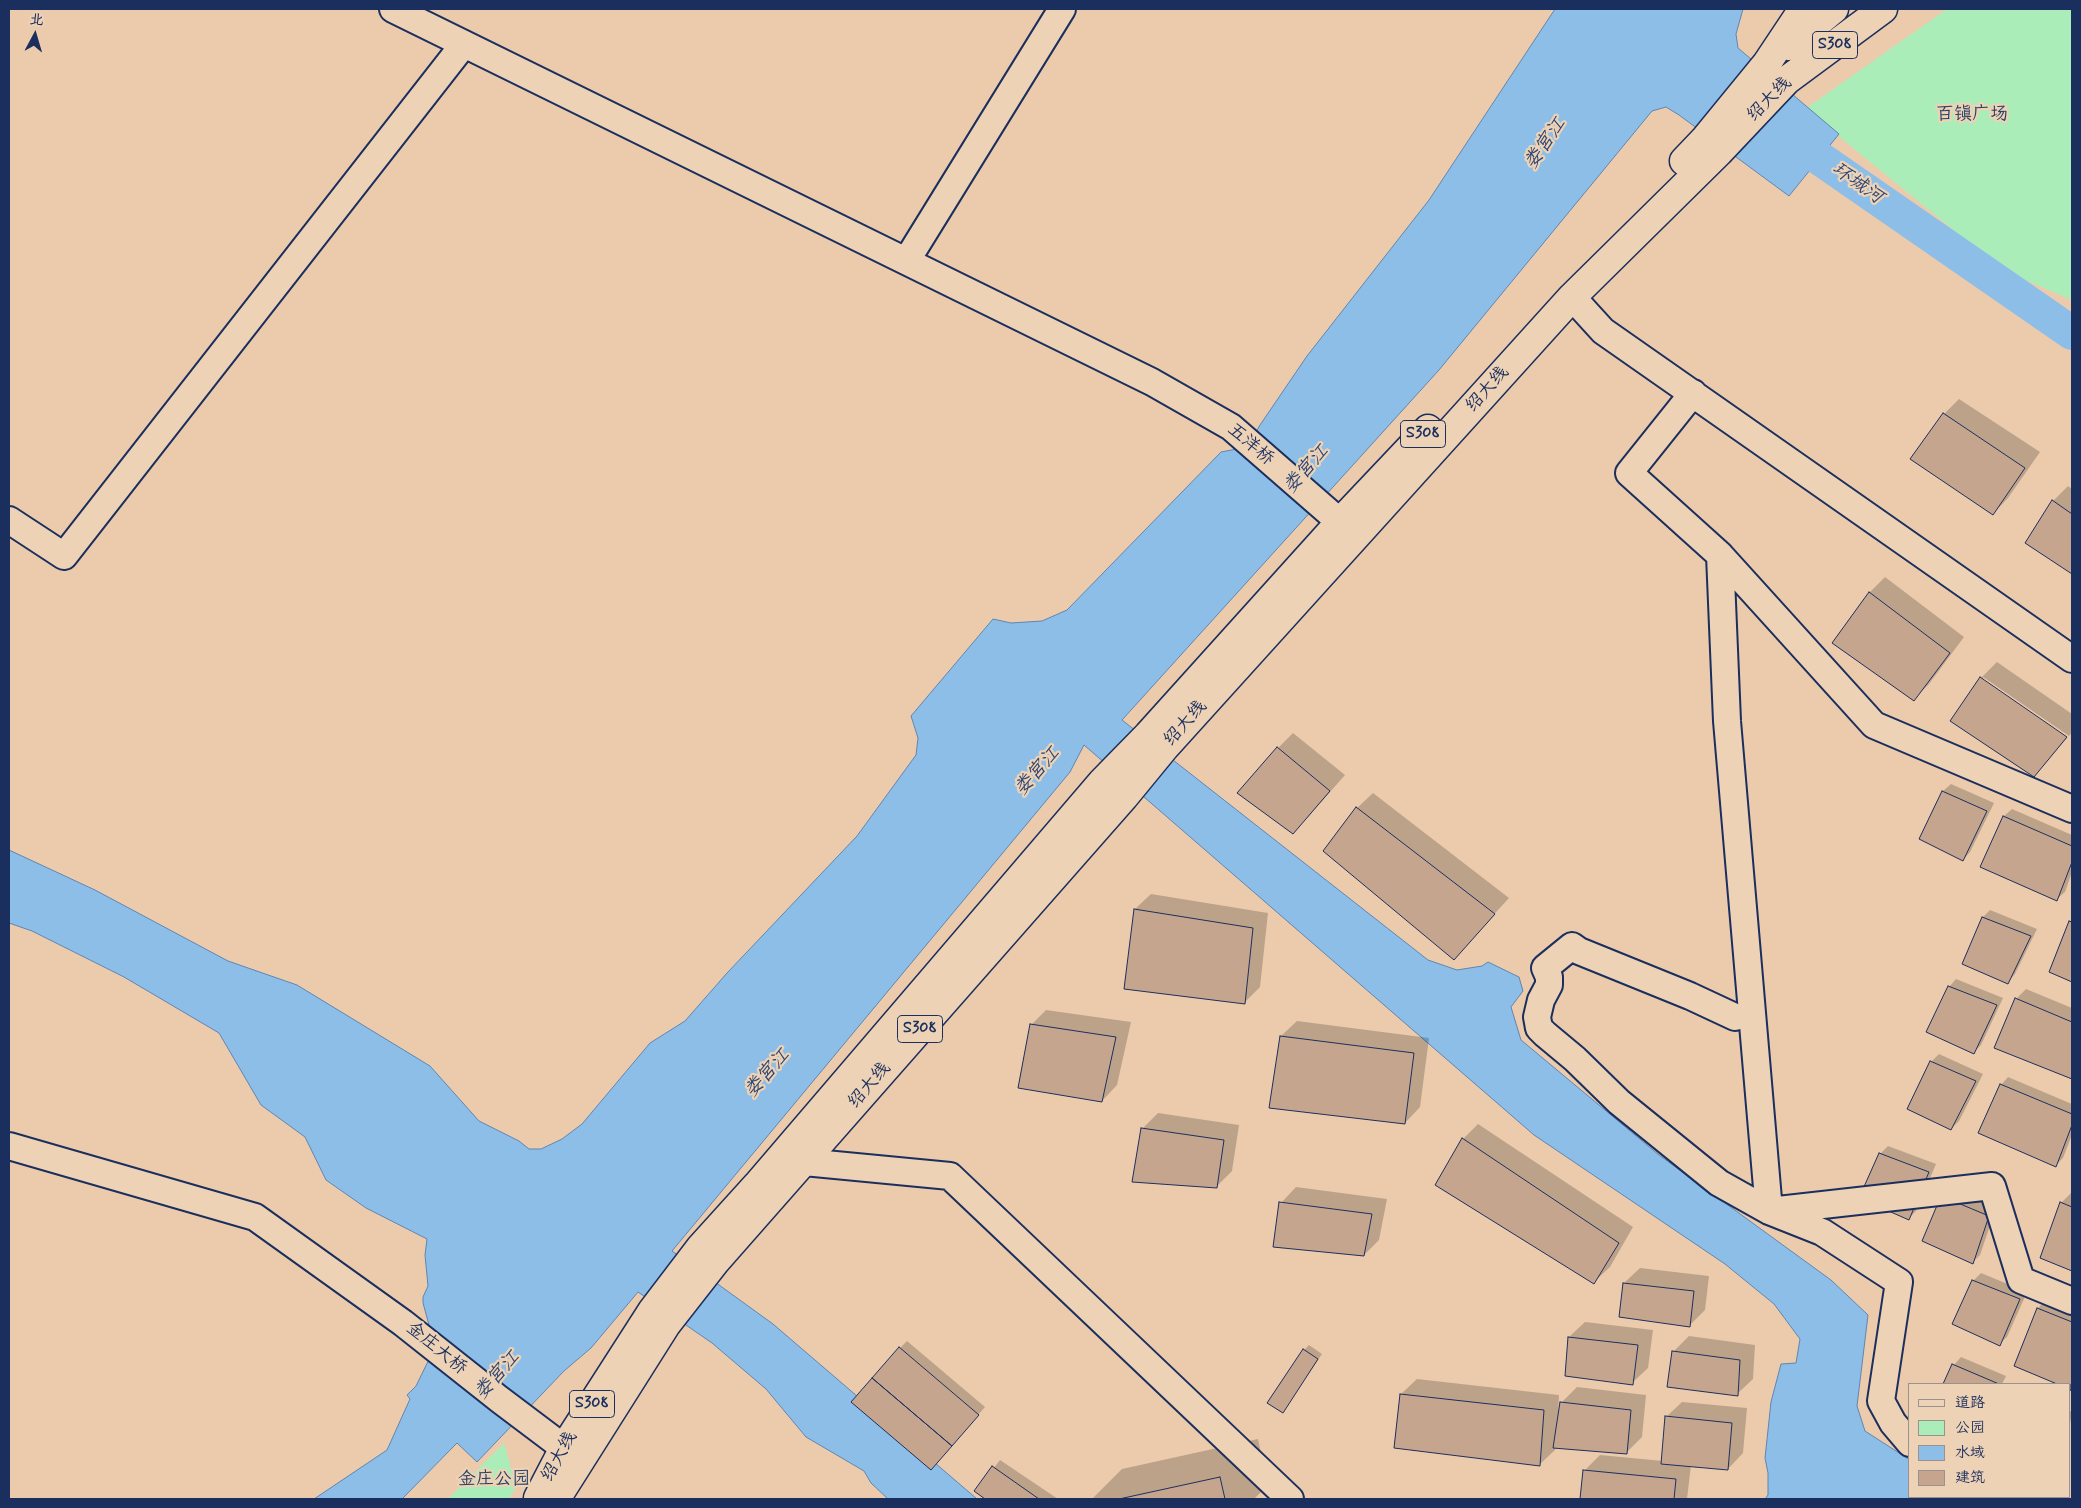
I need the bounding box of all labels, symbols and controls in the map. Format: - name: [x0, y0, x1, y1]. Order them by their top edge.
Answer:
- north arrow: [10, 10, 60, 60]
- text: 北: [29, 10, 44, 30]
- road number: S308: [1812, 32, 1858, 58]
- street label: 绍大线: [1743, 73, 1797, 127]
- park label: 百镇广场: [1936, 104, 2008, 126]
- water label: 娄宫江: [1520, 114, 1572, 174]
- water label: 环城河: [1827, 158, 1887, 210]
- street label: 绍大线: [1462, 363, 1514, 417]
- street label: 五洋桥: [1222, 419, 1278, 471]
- road number: S308: [1400, 420, 1446, 448]
- water label: 娄宫江: [1279, 441, 1335, 499]
- street label: 绍大线: [1160, 697, 1212, 751]
- water label: 娄宫江: [1010, 743, 1066, 801]
- road number: S308: [898, 1016, 942, 1042]
- water label: 娄宫江: [740, 1045, 796, 1103]
- street label: 绍大线: [844, 1059, 896, 1113]
- street label: 金庄大桥: [401, 1318, 471, 1380]
- water label: 娄宫江: [470, 1347, 526, 1405]
- legend: [1908, 1383, 2071, 1498]
- road number: S308: [570, 1390, 614, 1418]
- text: 道路: [1955, 1393, 1985, 1413]
- text: 公园: [1955, 1418, 1985, 1438]
- street label: 绍大线: [537, 1428, 583, 1486]
- text: 水域: [1955, 1443, 1985, 1463]
- text: 建筑: [1955, 1468, 1985, 1488]
- park label: 金庄公园: [458, 1469, 530, 1491]

